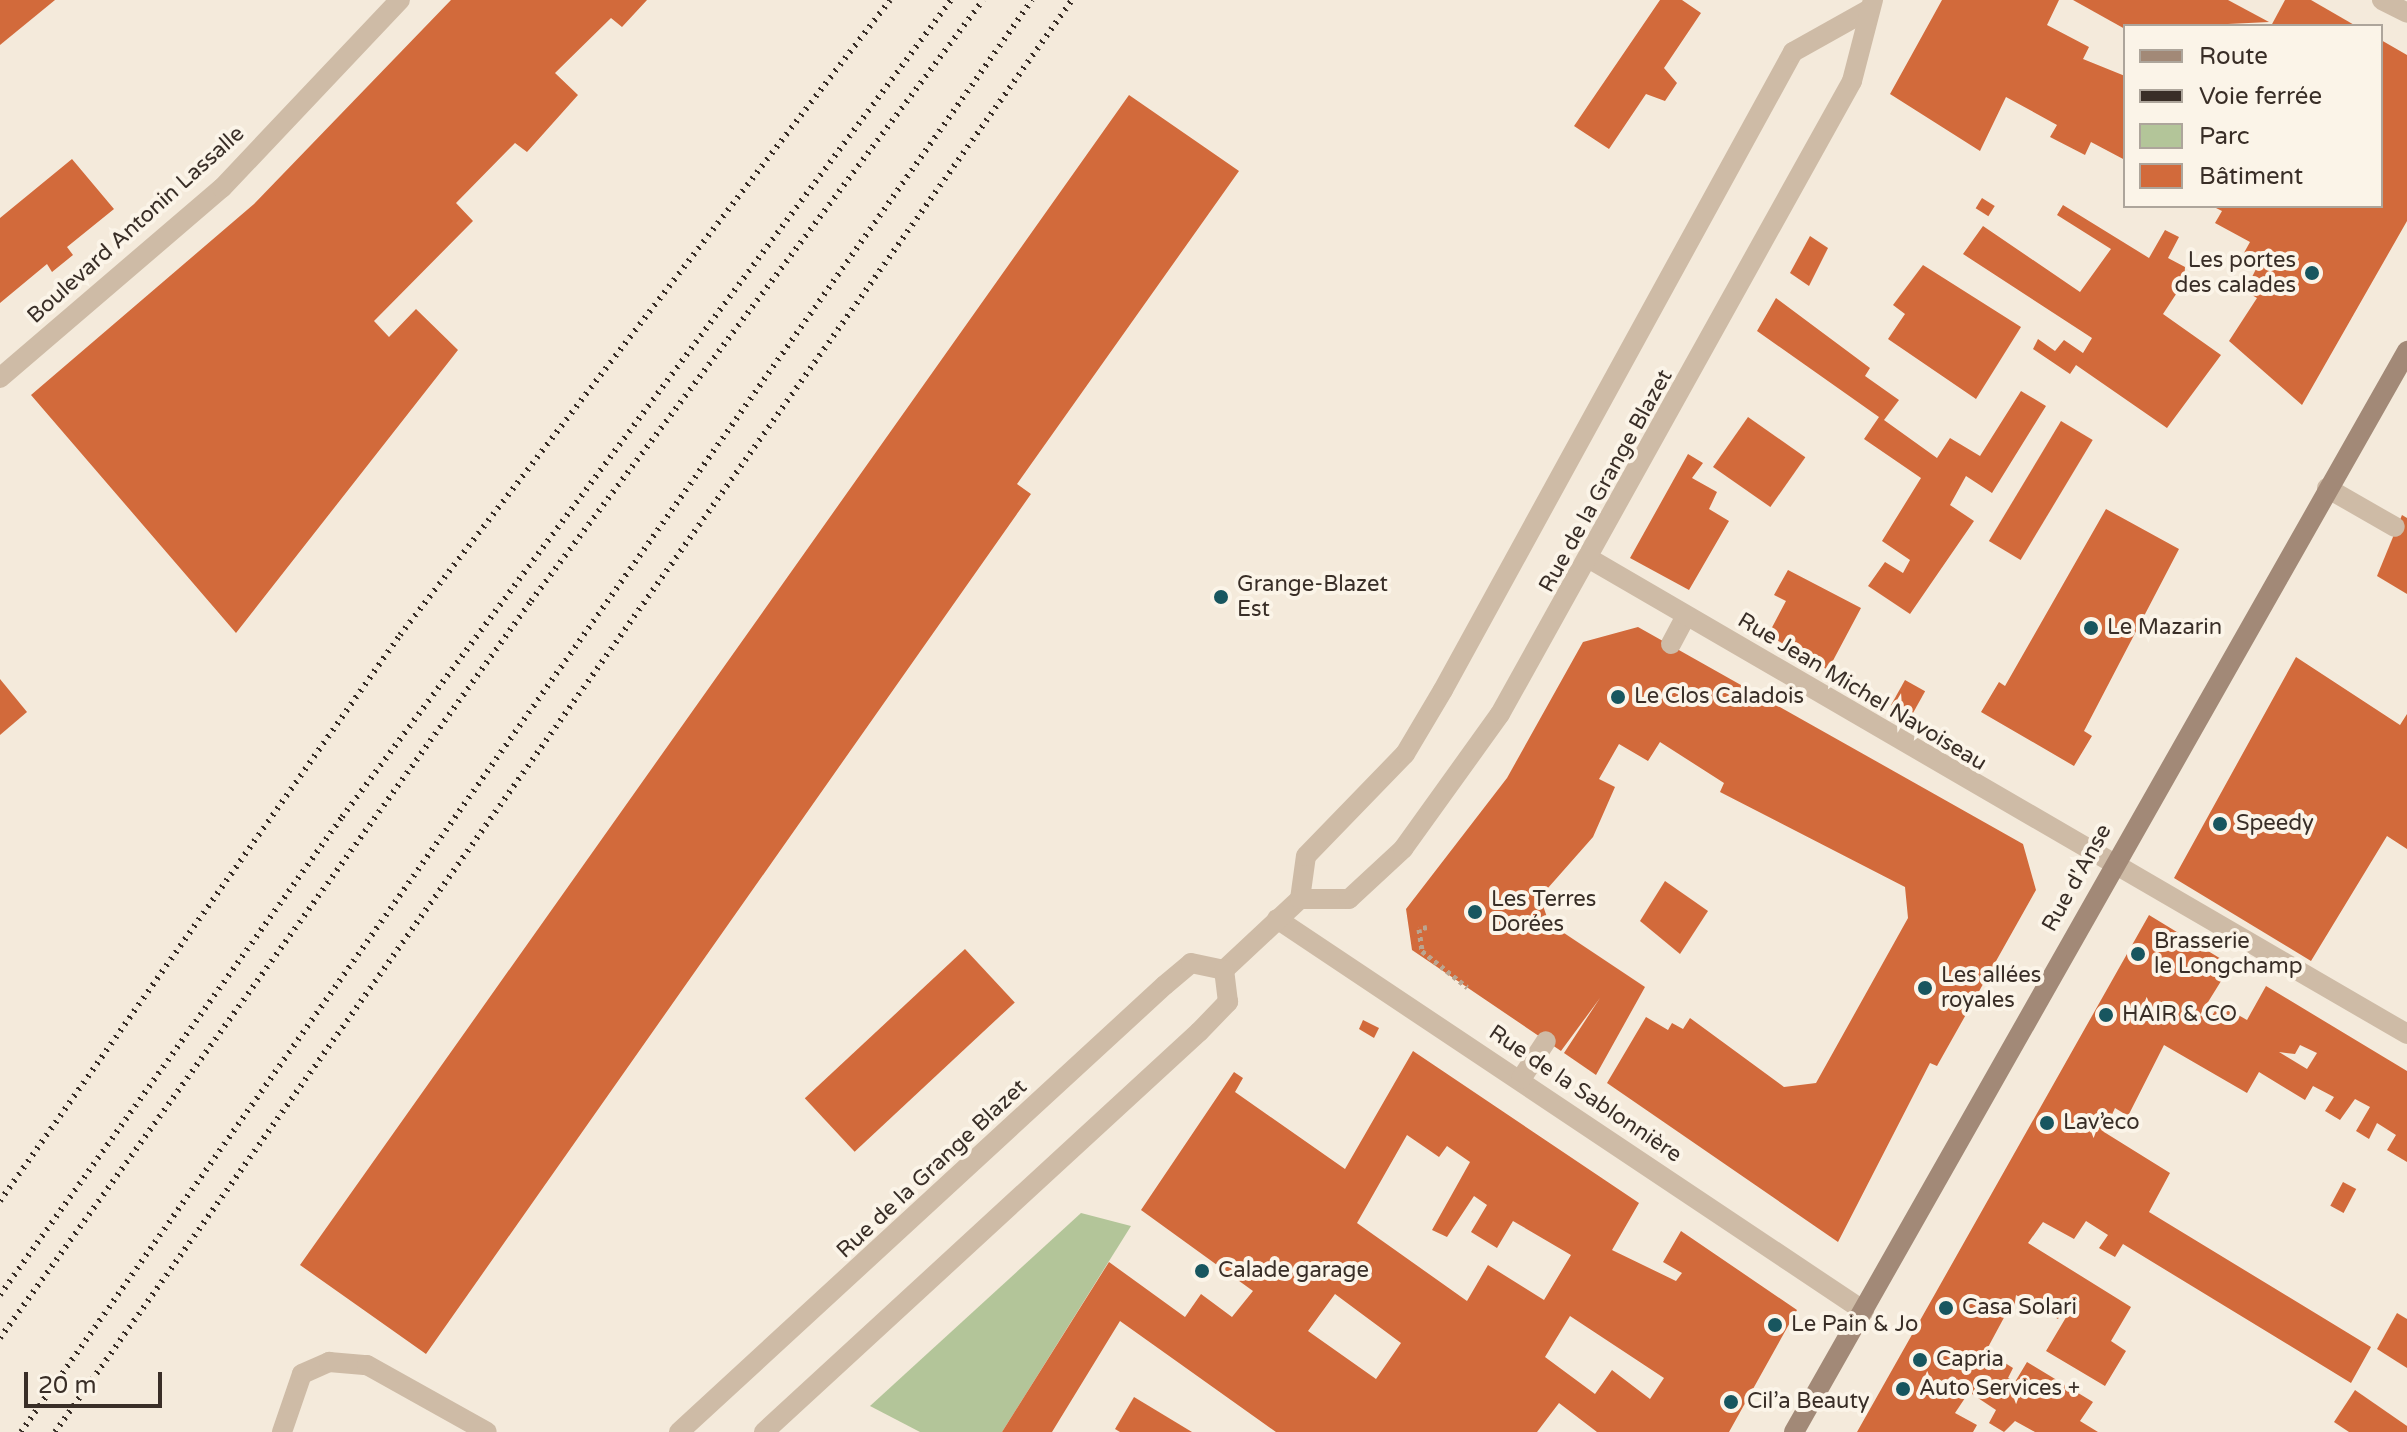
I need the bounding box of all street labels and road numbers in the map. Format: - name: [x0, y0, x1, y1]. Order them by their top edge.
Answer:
- street label: Boulevard Antonin Lassalle: [22, 121, 250, 329]
- street label: Rue de la Grange Blazet: [1534, 365, 1678, 597]
- street label: Rue Jean Michel Navoiseau: [1733, 607, 1991, 777]
- street label: Rue d'Anse: [2037, 820, 2117, 936]
- street label: Rue de la Sablonnière: [1484, 1020, 1686, 1168]
- street label: Rue de la Grange Blazet: [831, 1074, 1033, 1264]

